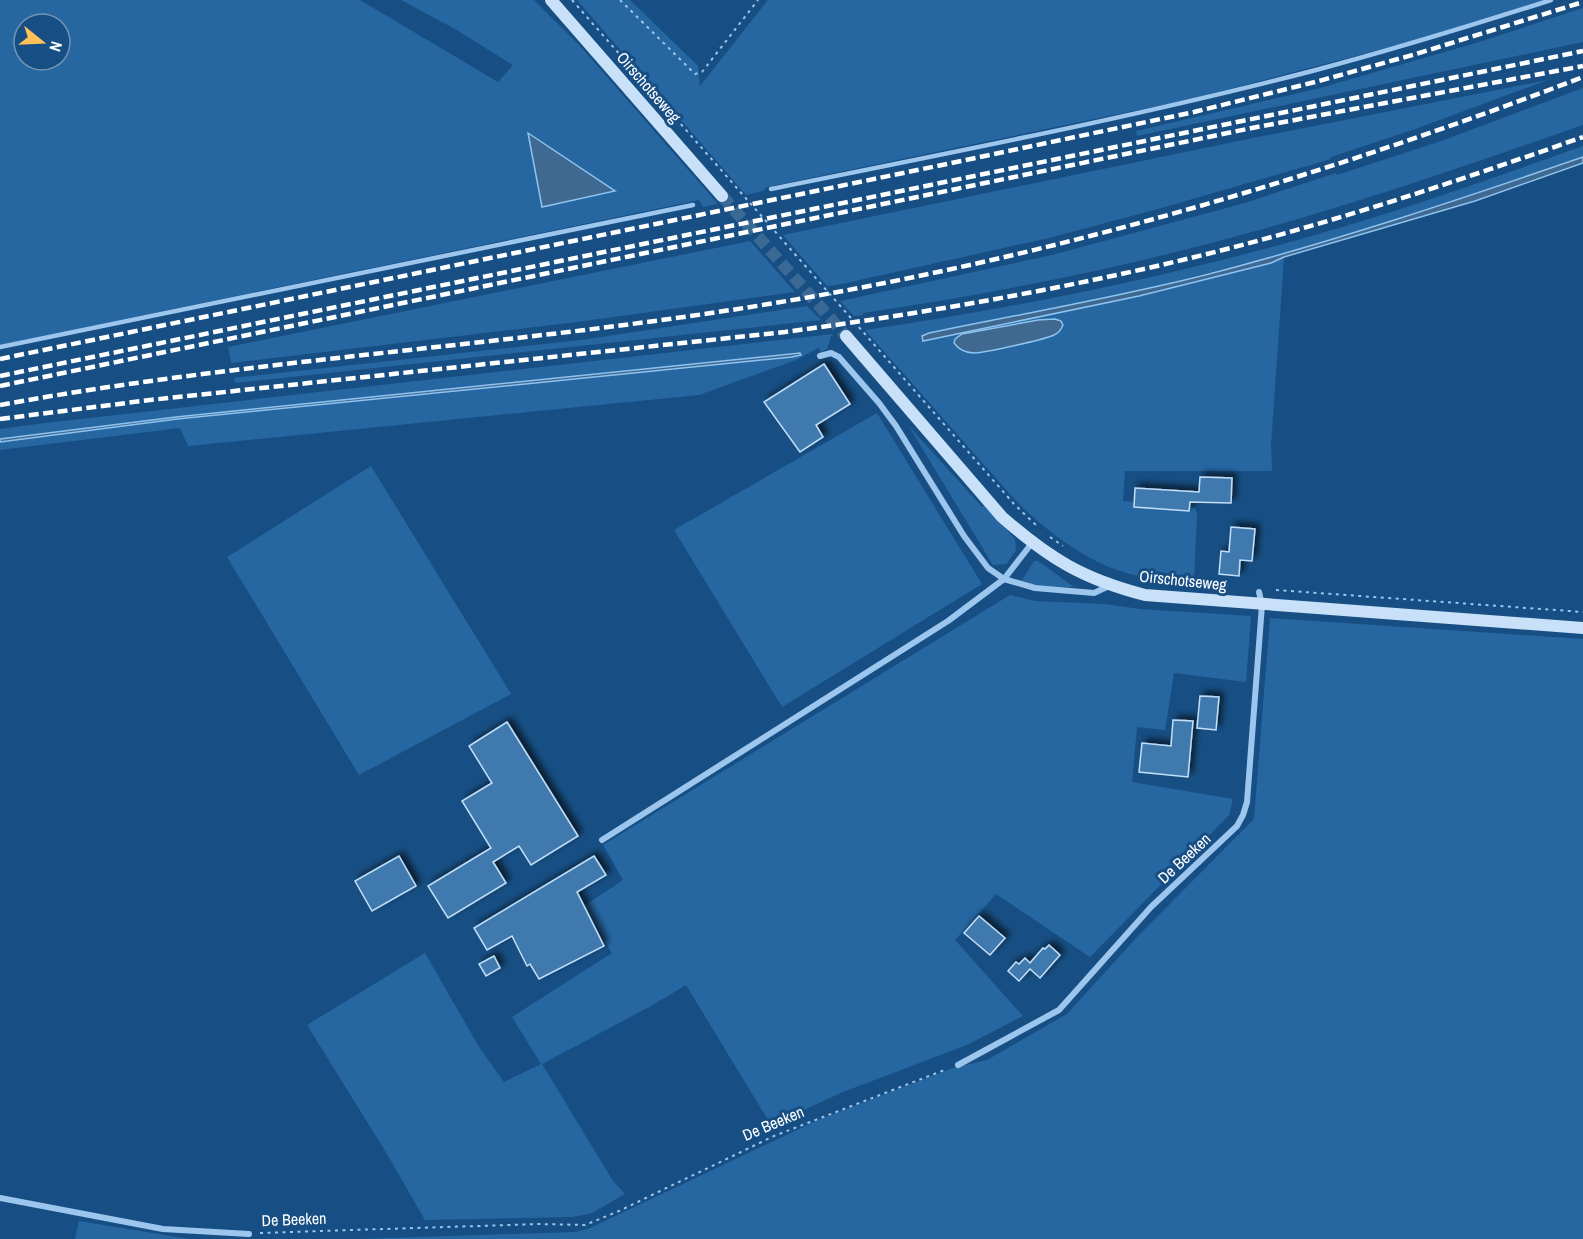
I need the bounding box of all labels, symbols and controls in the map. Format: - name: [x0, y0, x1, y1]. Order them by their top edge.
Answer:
- north arrow: [12, 12, 72, 72]
- text: N: [44, 39, 68, 55]
- street label: Oirschotseweg: [612, 47, 686, 128]
- street label: Oirschotseweg: [1138, 564, 1228, 596]
- street label: De Beeken: [1153, 828, 1215, 888]
- street label: De Beeken: [739, 1100, 807, 1146]
- street label: De Beeken: [261, 1207, 327, 1231]

